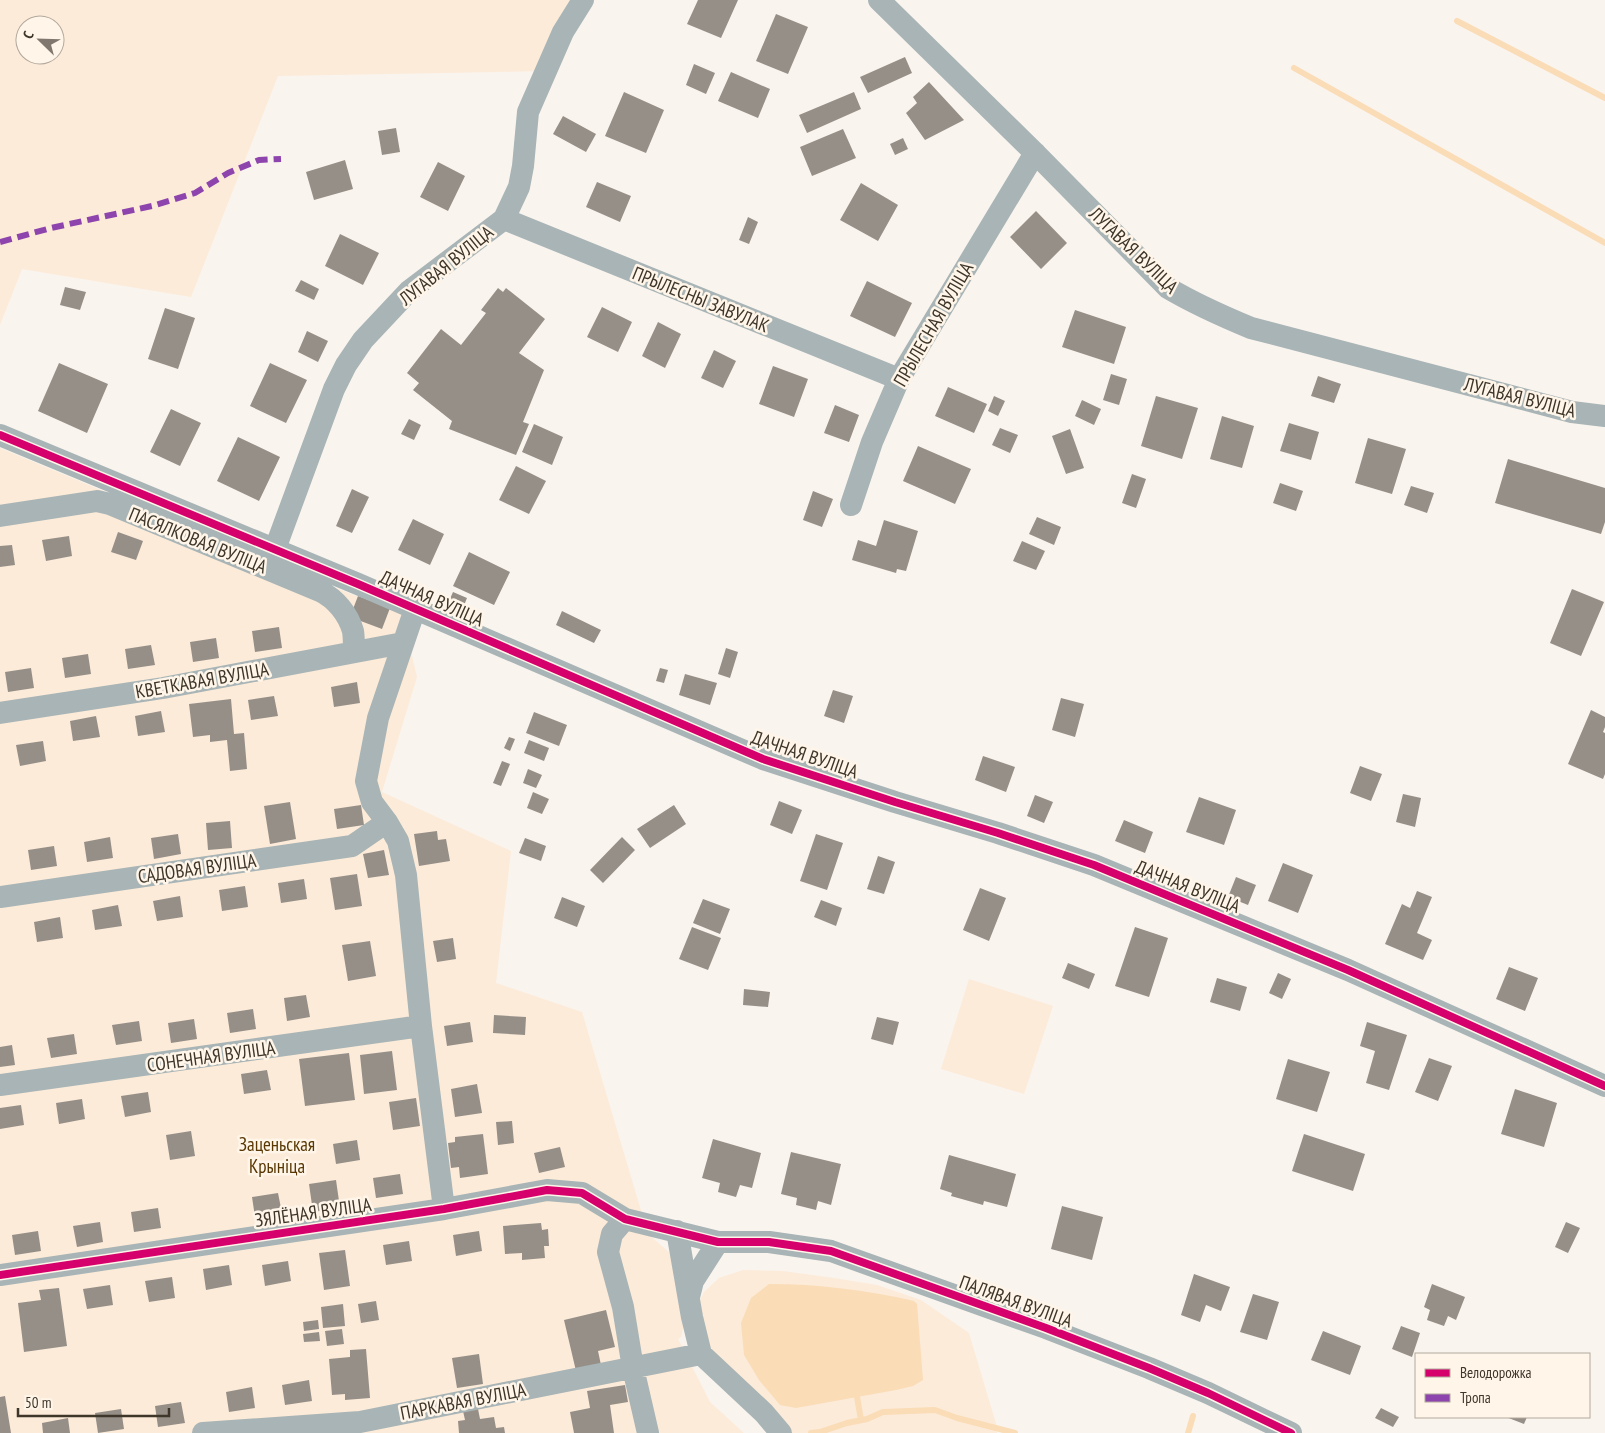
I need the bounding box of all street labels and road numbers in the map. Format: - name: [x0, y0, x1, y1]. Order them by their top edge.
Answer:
- street label: ЛУГАВАЯ ВУЛІЦА: [1084, 201, 1183, 298]
- street label: ЛУГАВАЯ ВУЛІЦА: [393, 220, 498, 311]
- street label: ПРЫЛЕСНАЯ ВУЛІЦА: [888, 258, 978, 390]
- street label: ПРЫЛЕСНЫ ЗАВУЛАК: [629, 261, 773, 337]
- street label: ЛУГАВАЯ ВУЛІЦА: [1461, 371, 1578, 422]
- street label: ПАСЯЛКОВАЯ ВУЛІЦА: [126, 501, 270, 579]
- street label: ДАЧНАЯ ВУЛІЦА: [376, 564, 488, 632]
- street label: КВЕТКАВАЯ ВУЛІЦА: [134, 656, 270, 704]
- street label: ДАЧНАЯ ВУЛІЦА: [749, 725, 861, 783]
- street label: САДОВАЯ ВУЛІЦА: [136, 848, 258, 888]
- street label: ДАЧНАЯ ВУЛІЦА: [1132, 854, 1244, 918]
- street label: СОНЕЧНАЯ ВУЛІЦА: [145, 1035, 277, 1077]
- street label: ЗЯЛЁНАЯ ВУЛІЦА: [253, 1192, 373, 1232]
- street label: ПАЛЯВАЯ ВУЛІЦА: [956, 1269, 1076, 1333]
- street label: ПАРКАВАЯ ВУЛІЦА: [398, 1377, 528, 1425]

